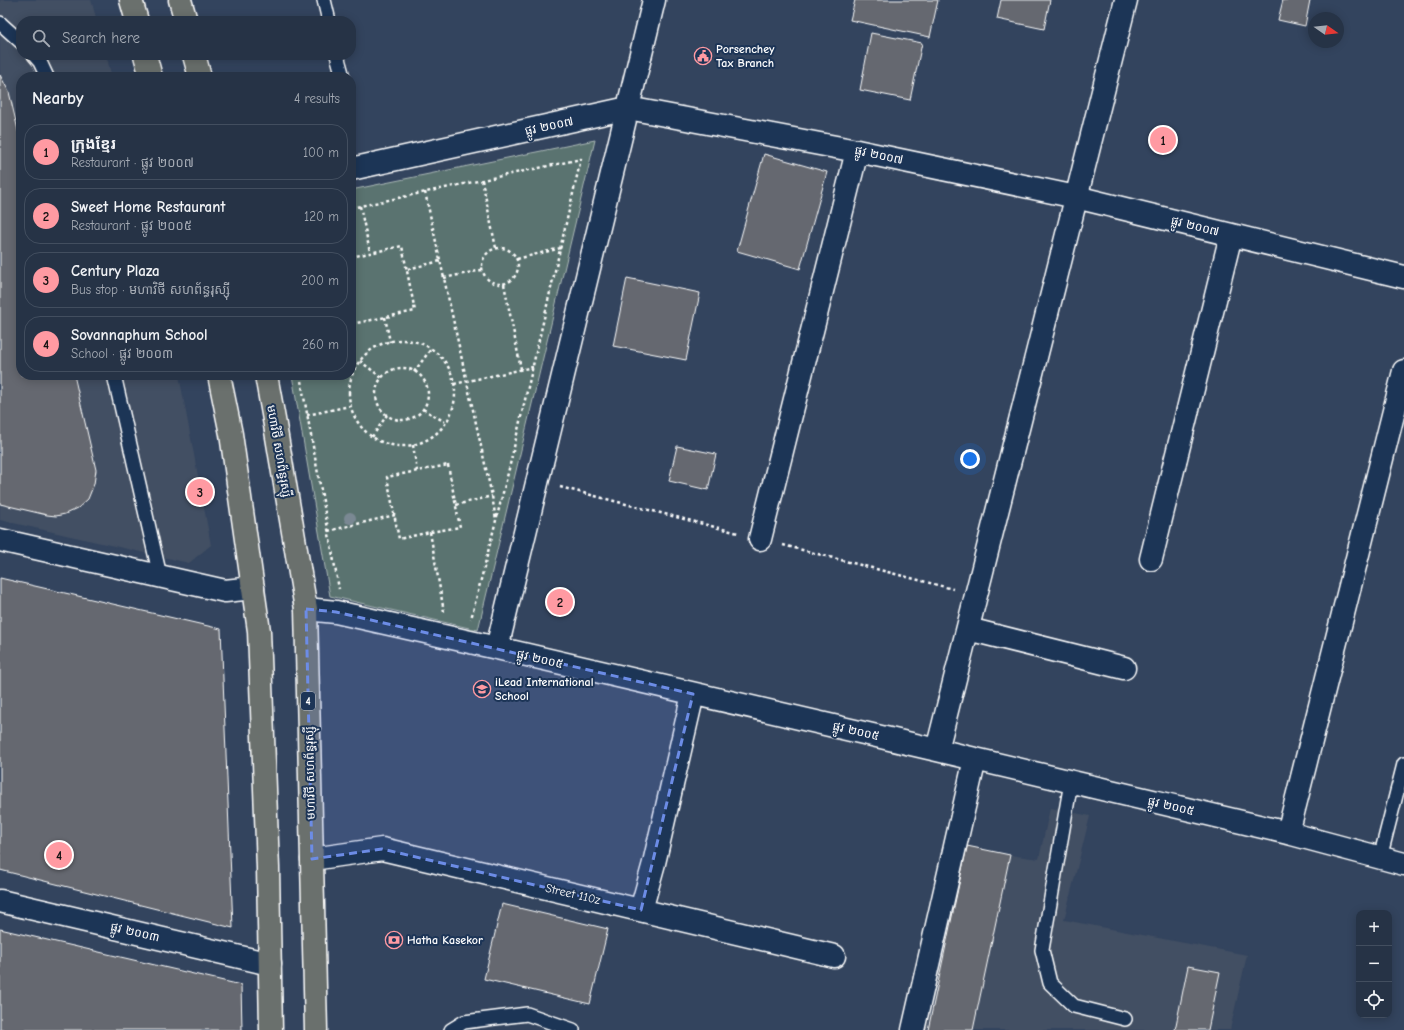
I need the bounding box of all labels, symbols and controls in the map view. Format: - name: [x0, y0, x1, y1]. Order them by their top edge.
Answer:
- north arrow: [1308, 12, 1344, 48]
- search box: [16, 16, 356, 60]
- icon: search: [30, 27, 52, 49]
- text: Search here: [62, 29, 140, 47]
- place label: Porsenchey Tax Branch: [716, 42, 775, 70]
- public building icon: Porsenchey Tax Branch: [693, 46, 713, 66]
- text: Nearby: [32, 89, 83, 108]
- text: 4 results: [294, 91, 340, 106]
- street label: ផ្លូវ ២០០៧: [523, 114, 575, 141]
- pin: 1: [1150, 125, 1176, 155]
- text: ក្រុងខ្មែរ: [71, 135, 116, 153]
- street label: ផ្លូវ ២០០៧: [853, 143, 905, 170]
- text: 1: [43, 145, 49, 160]
- text: 100 m: [303, 145, 339, 160]
- text: Restaurant · ផ្លូវ ២០០៧: [71, 155, 194, 170]
- text: Sweet Home Restaurant: [71, 198, 225, 216]
- text: 2: [43, 209, 49, 224]
- text: 120 m: [304, 209, 339, 224]
- street label: ផ្លូវ ២០០៧: [1169, 213, 1221, 242]
- text: Restaurant · ផ្លូវ ២០០៥: [71, 218, 192, 233]
- text: Century Plaza: [71, 262, 160, 280]
- text: 3: [43, 273, 49, 288]
- text: 200 m: [301, 273, 339, 288]
- text: Bus stop · មហាវិថី សហព័ន្ធរុស្ស៊ី: [71, 282, 230, 297]
- text: Sovannaphum School: [71, 326, 208, 344]
- text: 4: [43, 337, 49, 352]
- text: 260 m: [302, 337, 339, 352]
- text: School · ផ្លូវ ២០០៣: [71, 346, 173, 361]
- street label: មហាវិថី សហព័ន្ធរុស្ស៊ី: [261, 404, 295, 499]
- your location: [960, 449, 980, 469]
- pin: 3: [187, 477, 213, 507]
- pin: 2: [547, 587, 573, 617]
- street label: ផ្លូវ ២០០៥: [515, 647, 565, 675]
- place label: iLead International School: [495, 675, 593, 703]
- school or university icon: iLead International School: [472, 679, 492, 699]
- road number: 4: [301, 692, 315, 710]
- street label: ផ្លូវ ២០០៥: [831, 719, 881, 747]
- street label: មហាវិថី សហព័ន្ធរុស្ស៊ី: [302, 726, 321, 820]
- street label: ផ្លូវ ២០០៥: [1146, 794, 1196, 822]
- pin: 4: [46, 840, 72, 870]
- street label: Street 110z: [544, 881, 603, 907]
- map controls: [1356, 910, 1392, 1018]
- button: +: [1356, 910, 1392, 946]
- street label: ផ្លូវ ២០០៣: [108, 920, 161, 948]
- bank icon: Hatha Kasekor: [384, 930, 404, 950]
- place label: Hatha Kasekor: [407, 933, 483, 947]
- button: −: [1356, 946, 1392, 982]
- button: locate: [1356, 982, 1392, 1018]

